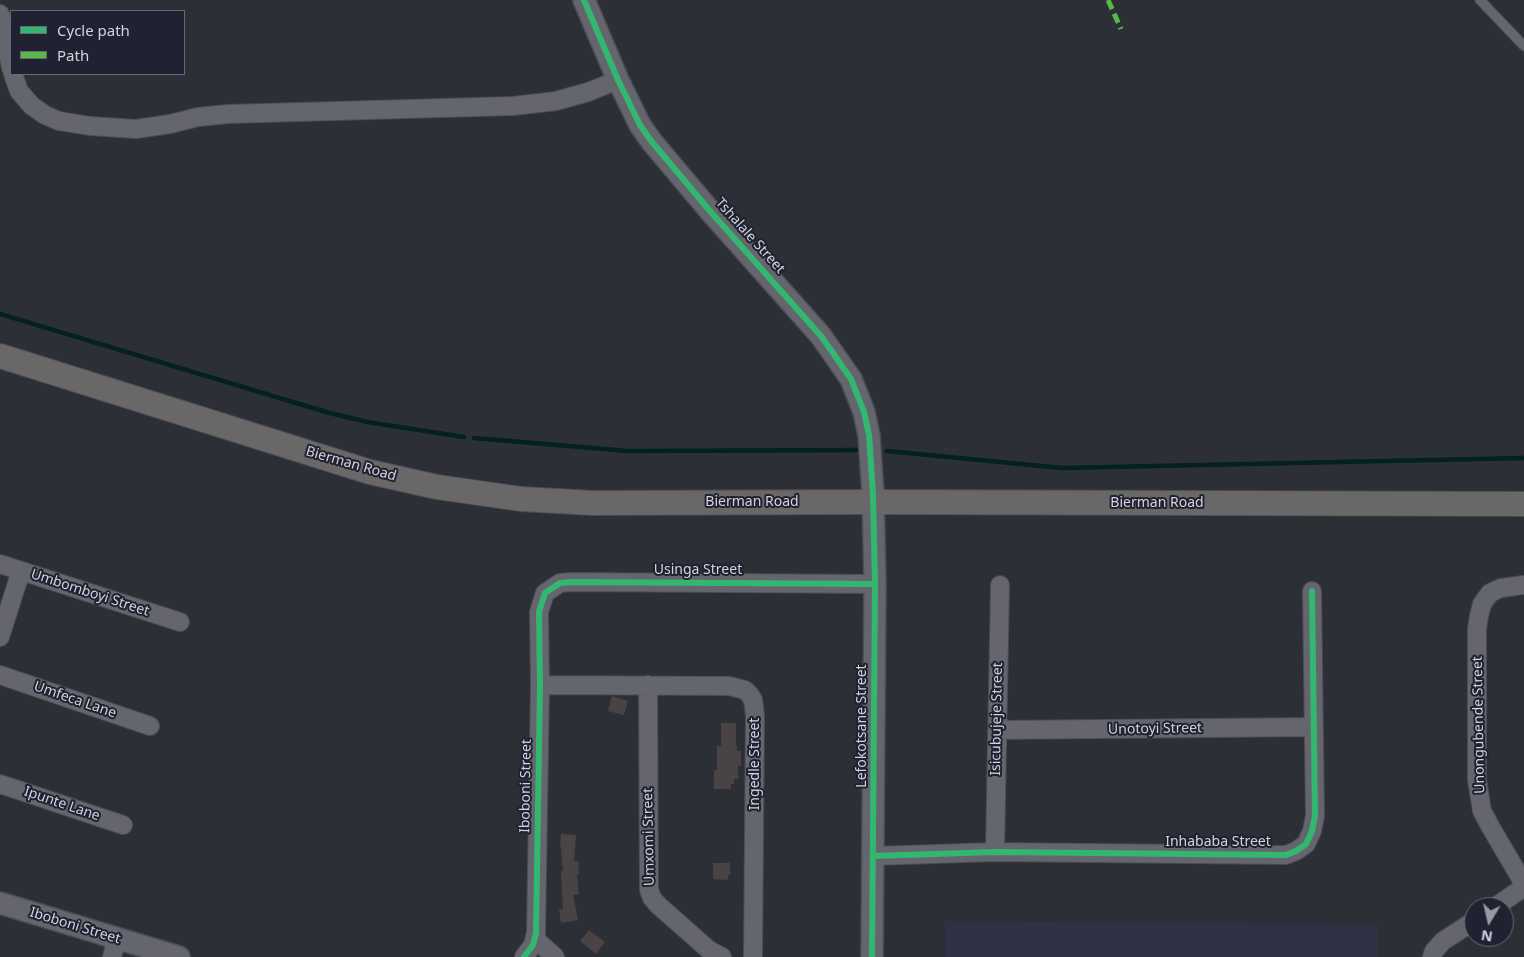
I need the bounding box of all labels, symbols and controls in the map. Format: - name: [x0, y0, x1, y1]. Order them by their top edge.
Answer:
- legend: [10, 10, 185, 75]
- text: Cycle path: [57, 20, 130, 40]
- text: Path: [57, 45, 89, 65]
- street label: Tshalale Street: [712, 195, 788, 277]
- street label: Bierman Road: [304, 443, 398, 485]
- street label: Bierman Road: [705, 494, 799, 510]
- street label: Bierman Road: [1110, 495, 1204, 511]
- street label: Usinga Street: [654, 562, 742, 578]
- street label: Umbomboyi Street: [29, 566, 151, 620]
- street label: Unongubende Street: [1469, 656, 1489, 794]
- street label: Isicubujeje Street: [988, 662, 1006, 776]
- street label: Lefokotsane Street: [854, 664, 870, 788]
- street label: Umfeca Lane: [32, 678, 118, 722]
- street label: Ingedle Street: [747, 718, 763, 810]
- street label: Unotoyi Street: [1108, 720, 1202, 738]
- street label: Iboboni Street: [517, 739, 535, 833]
- street label: Ipunte Lane: [22, 783, 102, 825]
- street label: Umxomi Street: [640, 788, 658, 886]
- street label: Inhababa Street: [1165, 834, 1271, 850]
- north arrow: [1464, 897, 1514, 947]
- street label: Iboboni Street: [28, 904, 122, 948]
- text: N: [1480, 926, 1494, 947]

